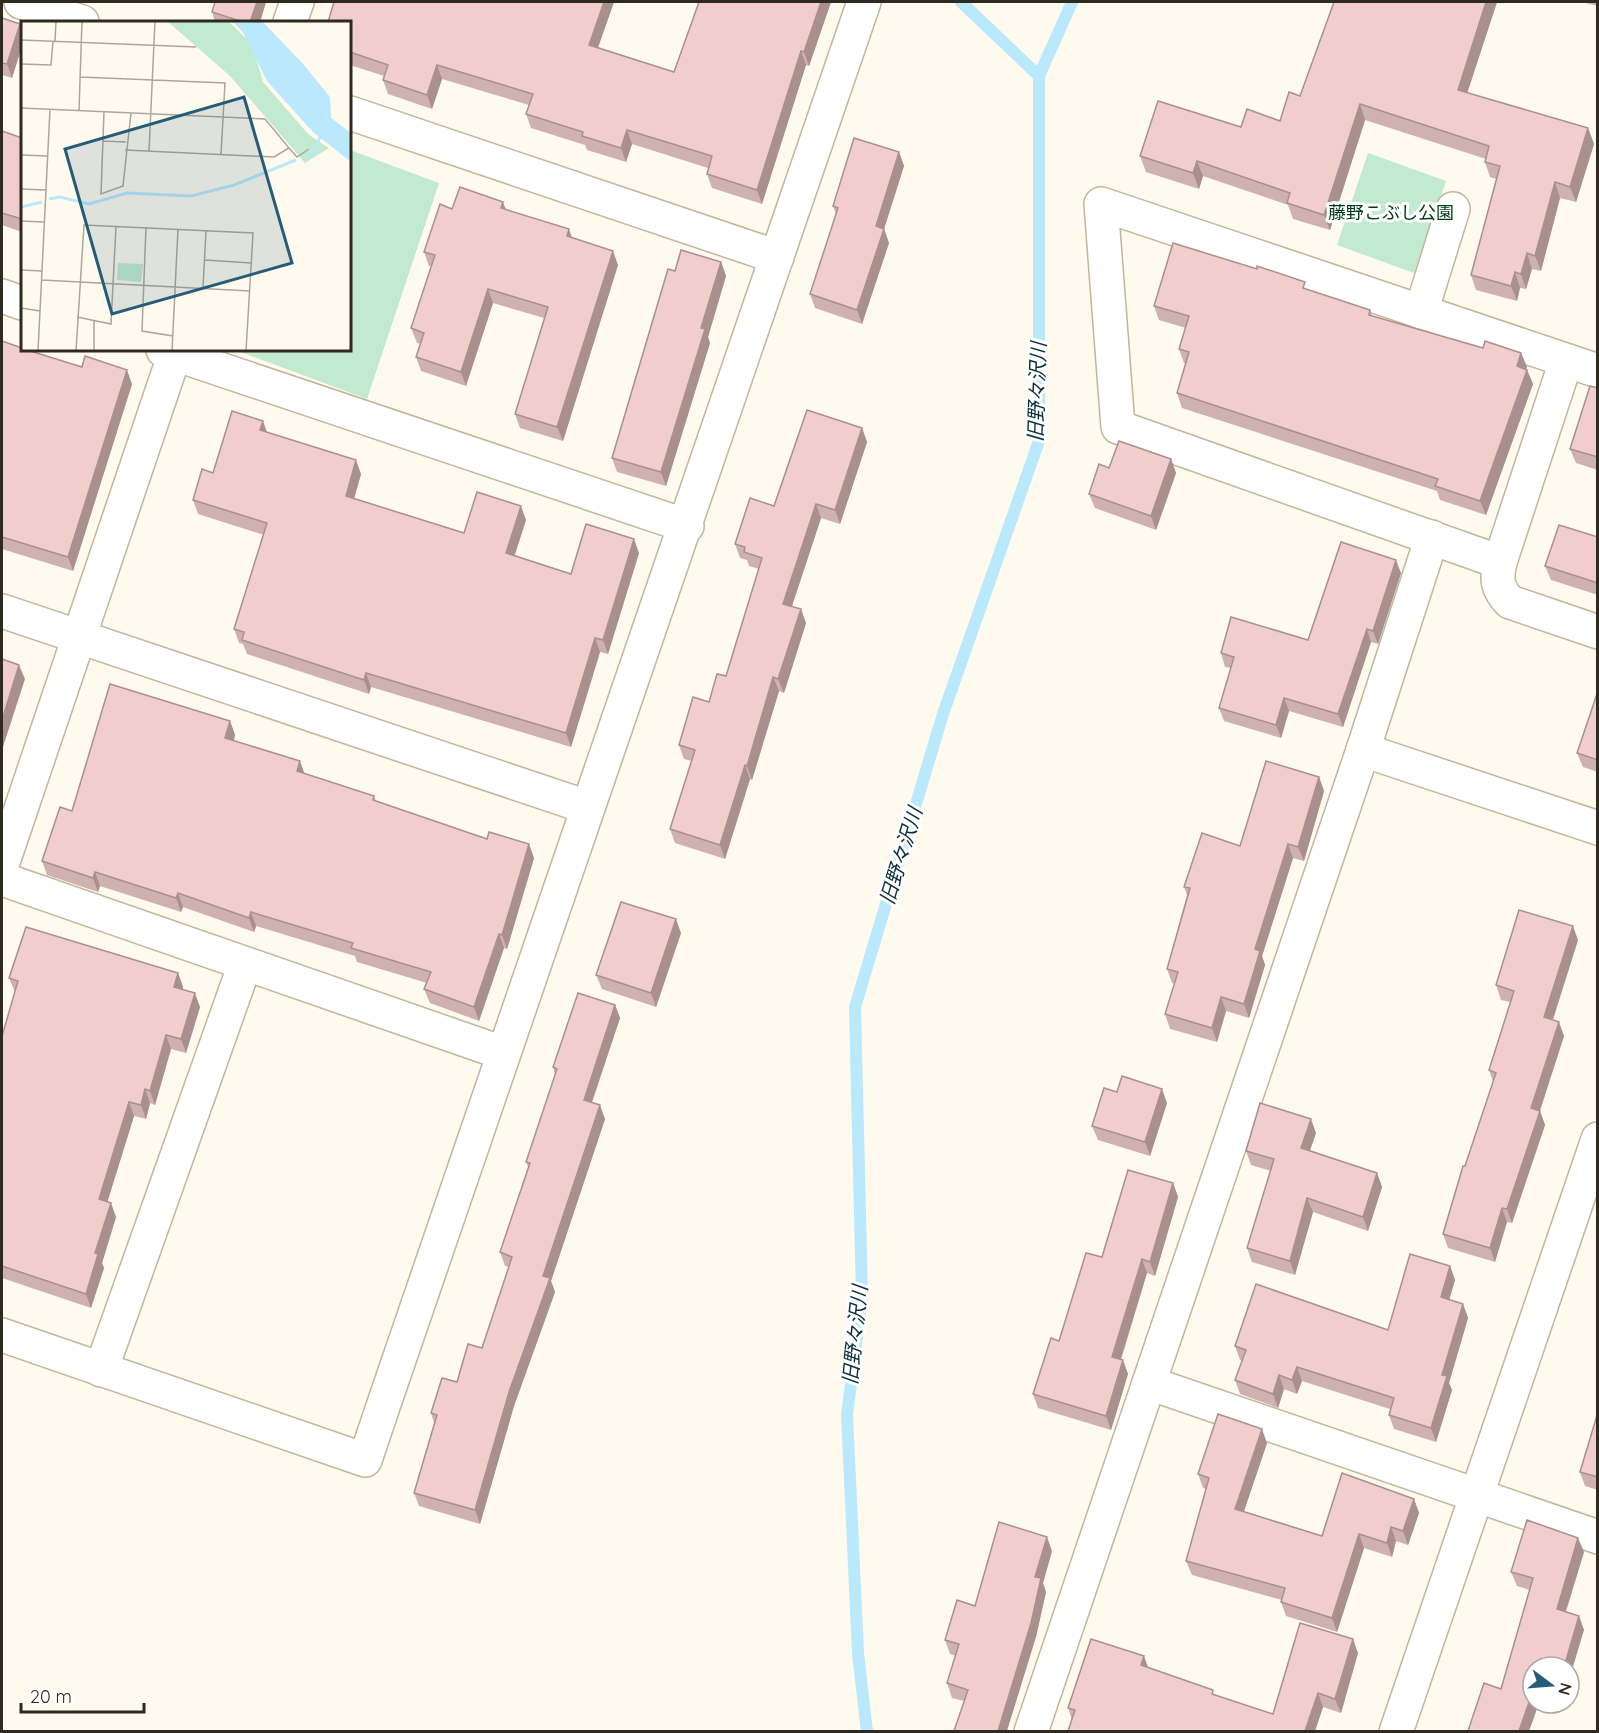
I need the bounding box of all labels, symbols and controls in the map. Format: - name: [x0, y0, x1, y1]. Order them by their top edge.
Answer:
- inset map: [21, 21, 351, 351]
- park label: 藤野こぶし公園: [1328, 201, 1454, 224]
- water label: 旧野々沢川: [1022, 340, 1051, 442]
- water label: 旧野々沢川: [874, 802, 928, 907]
- water label: 旧野々沢川: [837, 1282, 872, 1386]
- north arrow: [1521, 1655, 1581, 1715]
- scale bar: [21, 1676, 144, 1714]
- text: N: [1554, 1681, 1577, 1698]
- text: 20 m: [30, 1685, 72, 1708]

